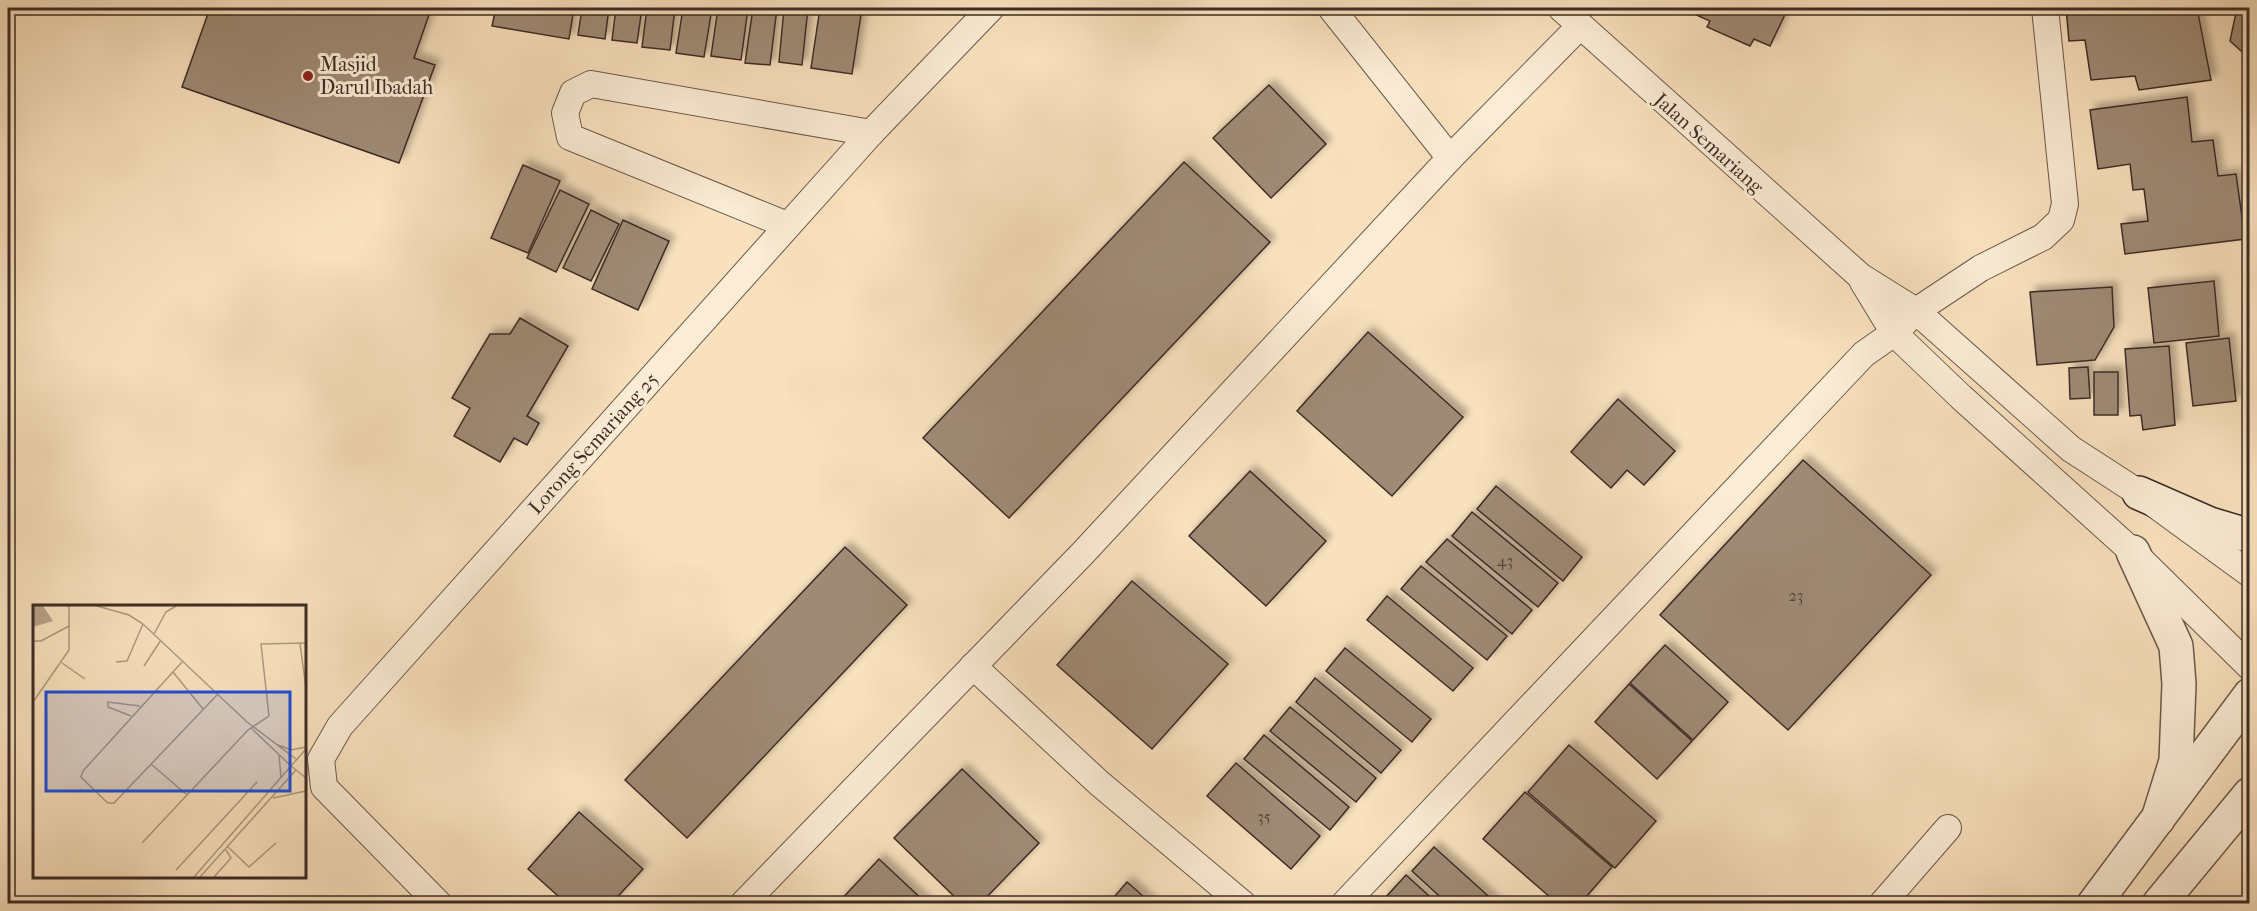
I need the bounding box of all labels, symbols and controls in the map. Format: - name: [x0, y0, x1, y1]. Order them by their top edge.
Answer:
- place label: Masjid Darul Ibadah: [320, 53, 434, 99]
- marker: Masjid Darul Ibadah: [301, 69, 315, 83]
- street label: Jalan Semariang: [1648, 87, 1768, 199]
- street label: Lorong Semariang 25: [524, 368, 663, 519]
- house number: 43: [1497, 551, 1513, 570]
- house number: 23: [1789, 586, 1803, 605]
- inset map: [33, 605, 306, 878]
- house number: 35: [1257, 807, 1271, 826]

